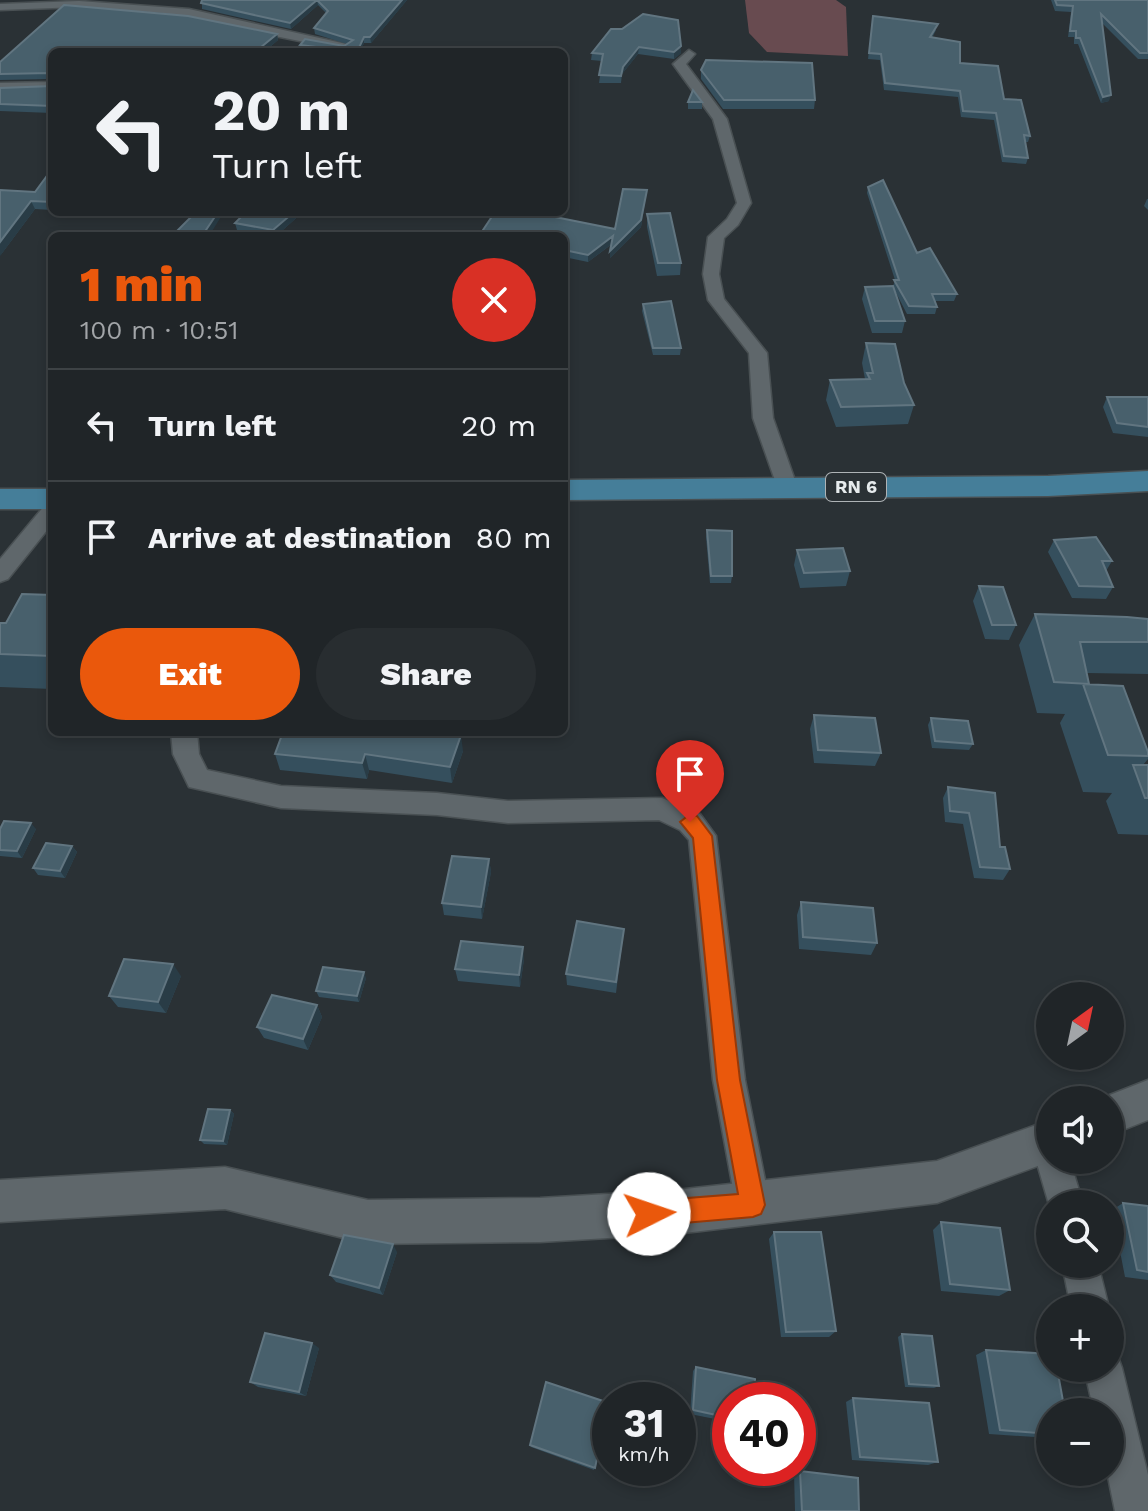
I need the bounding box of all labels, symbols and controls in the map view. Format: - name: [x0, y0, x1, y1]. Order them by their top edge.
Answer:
- text: 20 m: [212, 78, 350, 144]
- icon: left: [80, 80, 184, 184]
- text: Turn left: [212, 145, 362, 187]
- text: 1 min: [80, 256, 203, 313]
- button: close: [452, 258, 536, 342]
- text: 100 m · 10:51: [80, 315, 239, 345]
- icon: left: [80, 403, 124, 447]
- text: Turn left: [148, 408, 276, 443]
- text: 20 m: [461, 408, 536, 443]
- road number: RN 6: [826, 473, 886, 501]
- icon: arrive: [80, 515, 124, 559]
- text: Arrive at destination: [148, 520, 452, 555]
- text: 80 m: [476, 520, 552, 555]
- button: Exit: [80, 628, 300, 720]
- button: Share: [316, 628, 536, 720]
- pin: [656, 740, 724, 822]
- icon: arrive: [668, 752, 712, 796]
- north arrow: [1036, 982, 1124, 1070]
- map controls: [1036, 982, 1124, 1486]
- button: sound: [1036, 1086, 1124, 1174]
- position arrow: [607, 1172, 691, 1256]
- button: search: [1036, 1190, 1124, 1278]
- button: +: [1036, 1294, 1124, 1382]
- speed limit sign: 40: [712, 1382, 816, 1486]
- button: −: [1036, 1398, 1124, 1486]
- text: 31: [624, 1400, 664, 1447]
- text: km/h: [618, 1442, 670, 1466]

